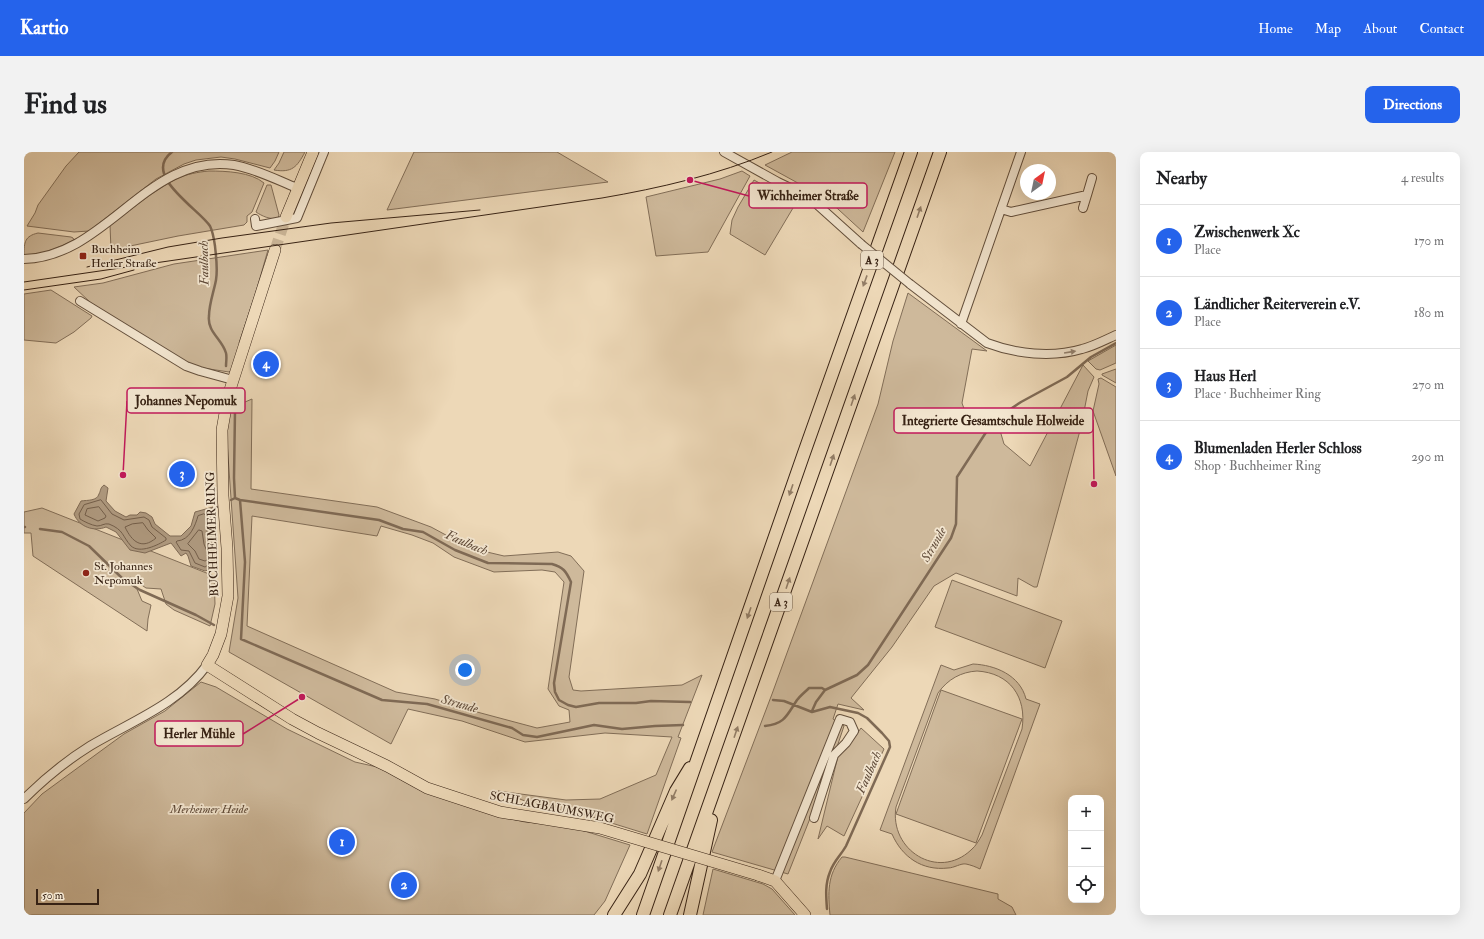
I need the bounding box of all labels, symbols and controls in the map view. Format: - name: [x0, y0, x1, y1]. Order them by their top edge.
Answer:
- text: Kartio: [20, 16, 68, 40]
- text: Home: [1258, 20, 1293, 37]
- text: Map: [1315, 20, 1341, 37]
- text: About: [1363, 20, 1397, 37]
- text: Contact: [1419, 20, 1464, 37]
- button: Directions: [1365, 86, 1460, 123]
- text: Find us: [24, 87, 107, 122]
- north arrow: [1020, 164, 1056, 200]
- text: Nearby: [1156, 168, 1207, 189]
- text: 4 results: [1401, 170, 1444, 186]
- callout: Wichheimer Straße: [749, 183, 867, 208]
- text: Wichheimer Straße: [756, 188, 859, 204]
- one-way arrow: [916, 206, 922, 218]
- text: Zwischenwerk Xc: [1194, 223, 1300, 242]
- text: 1: [1167, 233, 1171, 249]
- text: 170 m: [1414, 233, 1444, 249]
- water label: Faulbach: [196, 240, 212, 287]
- place label: Buchheim Herler Straße: [91, 242, 157, 271]
- text: Place: [1194, 242, 1221, 258]
- marker: Buchheim Herler Straße: [78, 251, 88, 261]
- road number: A 3: [861, 251, 883, 269]
- one-way arrow: [861, 276, 867, 288]
- text: Ländlicher Reiterverein e.V.: [1194, 295, 1360, 314]
- text: 2: [1166, 305, 1172, 321]
- text: 180 m: [1414, 305, 1444, 321]
- text: Place: [1194, 314, 1221, 330]
- one-way arrow: [1064, 348, 1076, 354]
- pin: 4: [253, 349, 279, 379]
- text: Haus Herl: [1194, 367, 1256, 386]
- text: 3: [1167, 377, 1172, 393]
- text: 270 m: [1412, 377, 1444, 393]
- text: Place · Buchheimer Ring: [1194, 386, 1321, 402]
- callout: Johannes Nepomuk: [127, 388, 245, 413]
- text: Johannes Nepomuk: [134, 393, 238, 410]
- one-way arrow: [850, 393, 856, 405]
- callout: Integrierte Gesamtschule Holweide: [894, 408, 1093, 433]
- text: Integrierte Gesamtschule Holweide: [902, 413, 1085, 430]
- text: Blumenladen Herler Schloss: [1194, 439, 1362, 458]
- text: 4: [1165, 449, 1173, 465]
- text: 290 m: [1411, 449, 1444, 465]
- one-way arrow: [829, 454, 835, 466]
- text: Shop · Buchheimer Ring: [1194, 458, 1321, 474]
- pin: 3: [169, 459, 195, 489]
- street label: BUCHHEIMER RING: [203, 471, 222, 597]
- one-way arrow: [788, 485, 794, 497]
- water label: Strunde: [917, 524, 951, 566]
- water label: Faulbach: [442, 526, 491, 559]
- place label: St. Johannes Nepomuk: [94, 559, 153, 588]
- marker: St. Johannes Nepomuk: [81, 568, 91, 578]
- one-way arrow: [786, 576, 792, 588]
- road number: A 3: [770, 593, 792, 611]
- one-way arrow: [745, 607, 751, 619]
- your location: [455, 660, 475, 680]
- water label: Strunde: [438, 691, 481, 717]
- callout: Herler Mühle: [155, 721, 243, 746]
- one-way arrow: [733, 725, 739, 737]
- text: Herler Mühle: [163, 726, 235, 742]
- water label: Faulbach: [852, 749, 885, 797]
- street label: SCHLAGBAUMSWEG: [489, 788, 615, 827]
- one-way arrow: [671, 790, 677, 802]
- map controls: [1068, 795, 1104, 903]
- button: +: [1068, 795, 1104, 831]
- park label: Merheimer Heide: [169, 802, 249, 817]
- pin: 1: [329, 827, 355, 857]
- button: −: [1068, 831, 1104, 867]
- one-way arrow: [657, 860, 663, 872]
- button: locate: [1068, 867, 1104, 903]
- pin: 2: [391, 870, 417, 900]
- scale bar: [36, 887, 99, 906]
- text: 50 m: [42, 889, 63, 902]

